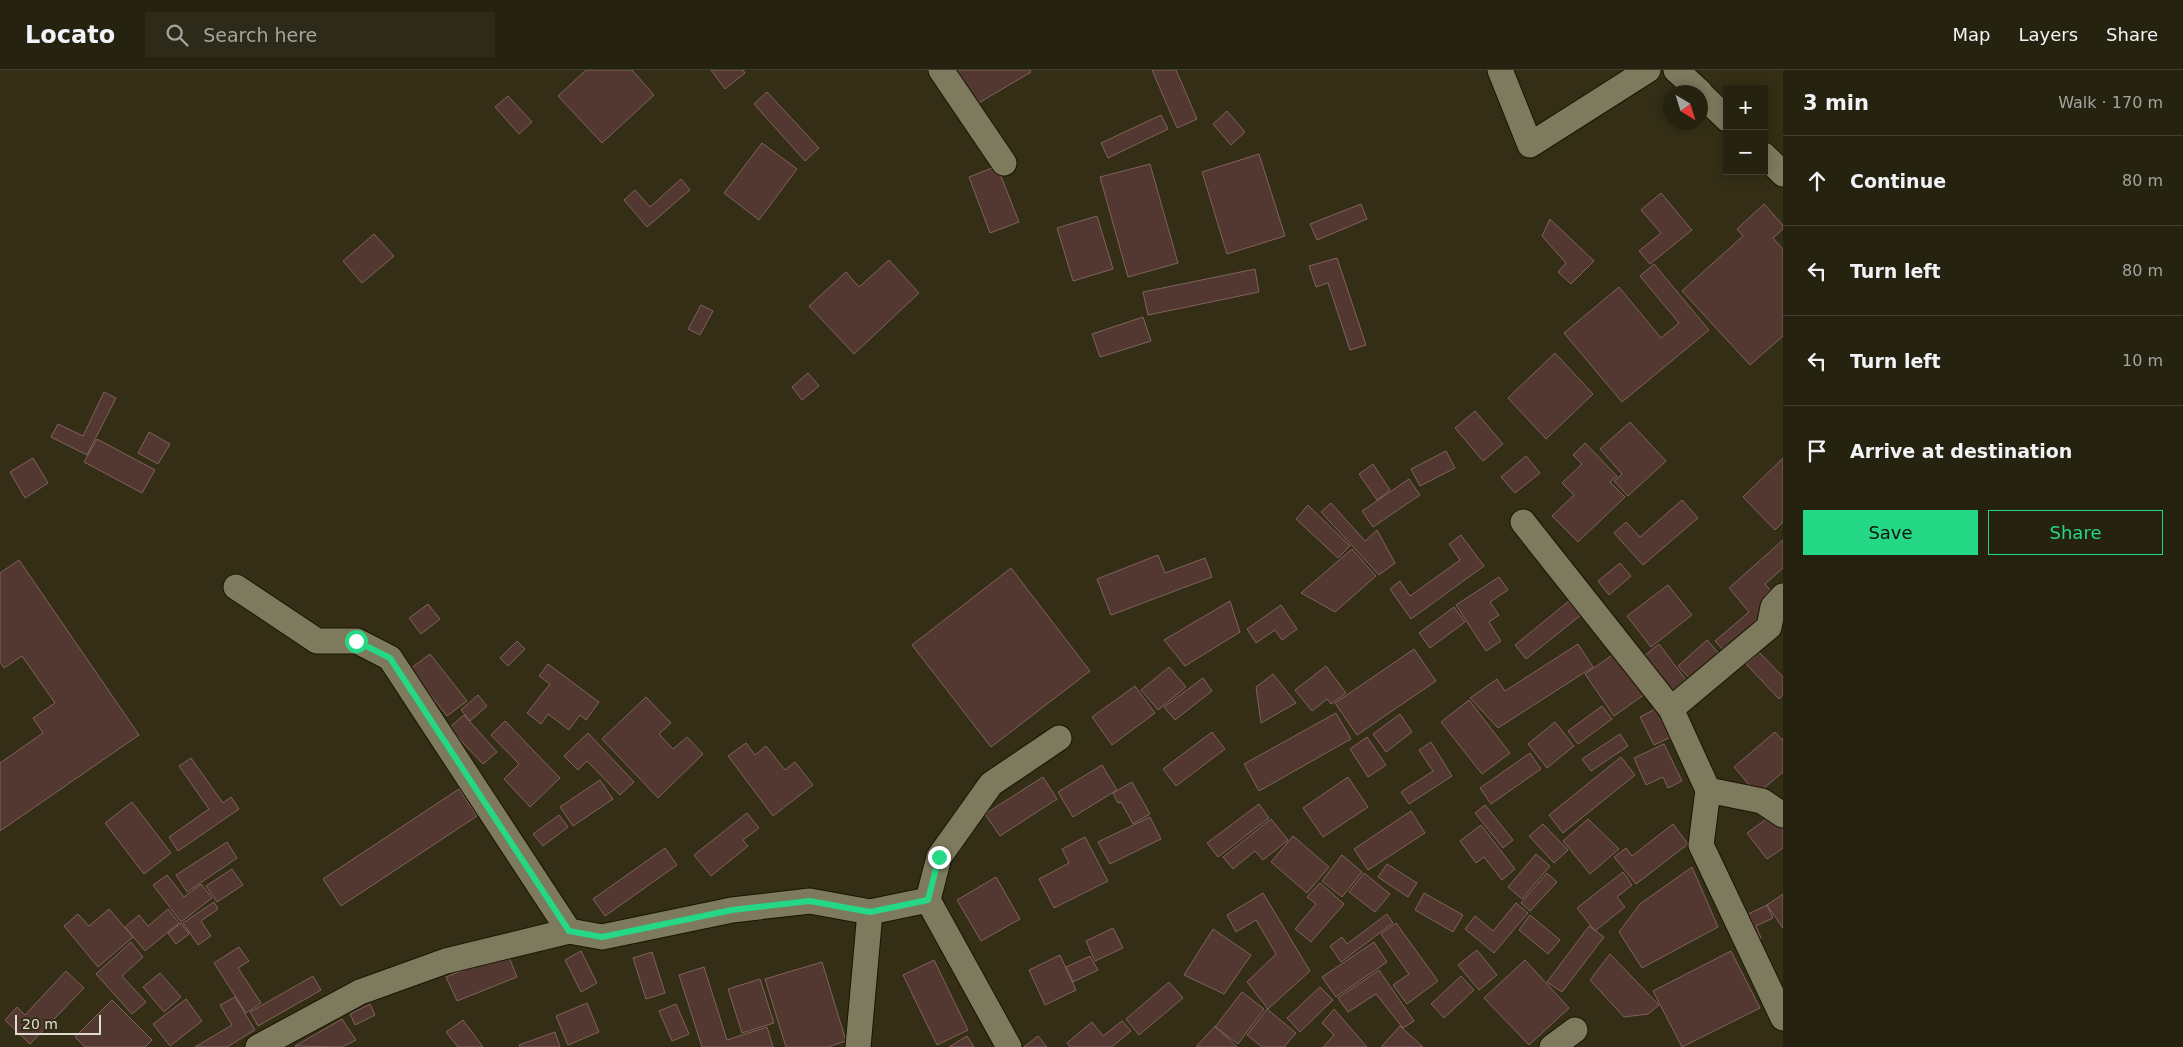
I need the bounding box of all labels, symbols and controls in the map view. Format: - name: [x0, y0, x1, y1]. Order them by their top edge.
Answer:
- search box: [145, 12, 495, 57]
- text: Locato: [25, 21, 115, 49]
- icon: search: [163, 21, 191, 49]
- text: Search here: [203, 24, 317, 46]
- text: Map: [1952, 24, 1990, 45]
- text: Layers: [2018, 24, 2078, 45]
- text: Share: [2106, 24, 2158, 45]
- north arrow: [1663, 85, 1708, 130]
- map controls: [1723, 85, 1768, 175]
- button: +: [1723, 85, 1768, 130]
- text: 3 min: [1803, 91, 1869, 115]
- text: Walk · 170 m: [2058, 93, 2163, 112]
- button: −: [1723, 130, 1768, 175]
- icon: ahead: [1803, 167, 1831, 195]
- text: Continue: [1850, 170, 1946, 192]
- text: 80 m: [2122, 171, 2163, 190]
- icon: left: [1803, 257, 1831, 285]
- text: Turn left: [1850, 260, 1941, 282]
- text: 80 m: [2122, 261, 2163, 280]
- icon: left: [1803, 347, 1831, 375]
- text: Turn left: [1850, 350, 1941, 372]
- text: 10 m: [2122, 351, 2163, 370]
- icon: arrive: [1803, 437, 1831, 465]
- text: Arrive at destination: [1850, 440, 2072, 462]
- button: Save: [1803, 510, 1978, 555]
- button: Share: [1988, 510, 2163, 555]
- route start: [345, 630, 368, 653]
- route end: [928, 846, 951, 869]
- scale bar: [15, 1012, 101, 1035]
- text: 20 m: [22, 1016, 58, 1032]

